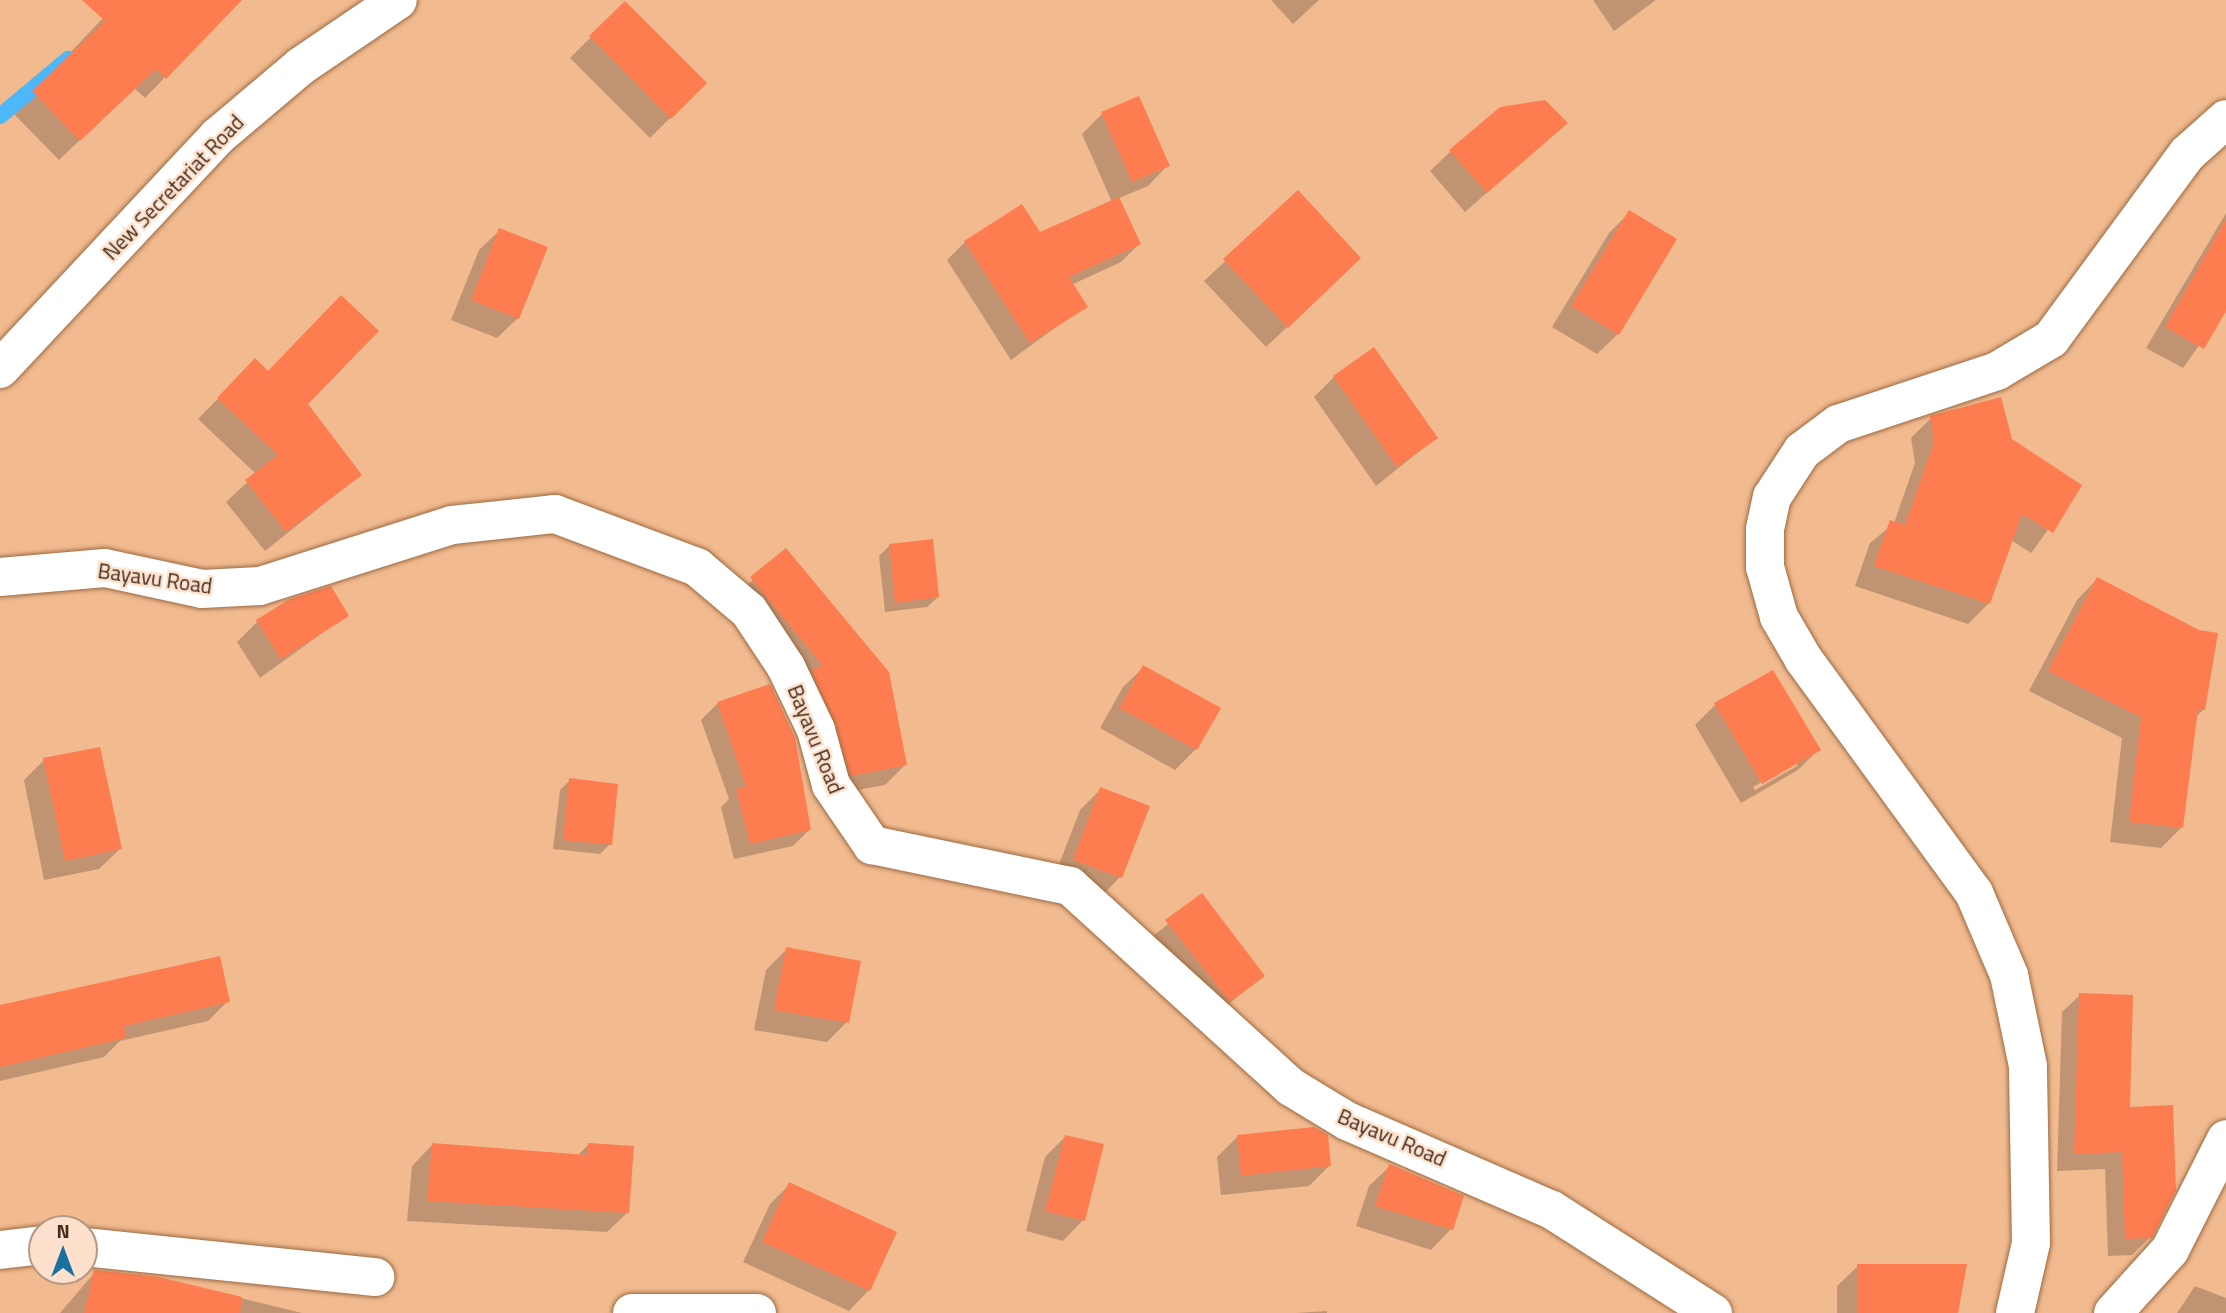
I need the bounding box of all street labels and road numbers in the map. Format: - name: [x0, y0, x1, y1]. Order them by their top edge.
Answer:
- street label: New Secretariat Road: [97, 109, 249, 265]
- street label: Bayavu Road: [96, 558, 214, 598]
- street label: Bayavu Road: [783, 681, 849, 797]
- street label: Bayavu Road: [1334, 1103, 1450, 1171]

